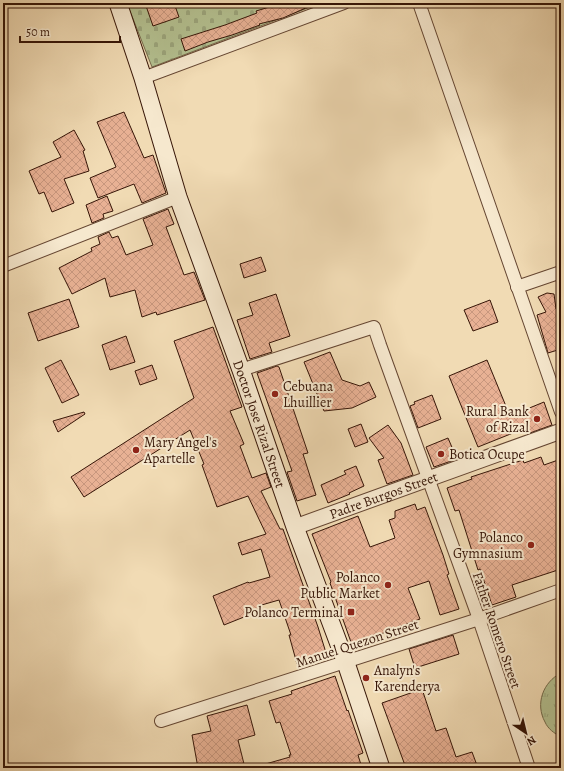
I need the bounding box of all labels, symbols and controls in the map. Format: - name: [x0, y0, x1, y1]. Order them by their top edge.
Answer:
- scale bar: [20, 18, 120, 44]
- text: 50 m: [26, 24, 50, 40]
- street label: Doctor Jose Rizal Street: [228, 357, 290, 491]
- place label: Cebuana Lhuillier: [283, 377, 334, 412]
- marker: Cebuana Lhuillier: [270, 389, 280, 399]
- place label: Rural Bank of Rizal: [466, 402, 530, 437]
- marker: Rural Bank of Rizal: [532, 414, 542, 424]
- place label: Mary Angel's Apartelle: [143, 433, 217, 468]
- marker: Mary Angel's Apartelle: [131, 445, 141, 455]
- place label: Botica Ocupe: [449, 445, 525, 464]
- marker: Botica Ocupe: [436, 449, 446, 459]
- street label: Padre Burgos Street: [327, 467, 441, 524]
- place label: Polanco Gymnasium: [453, 528, 523, 563]
- marker: Polanco Gymnasium: [526, 540, 536, 550]
- place label: Polanco Public Market: [300, 568, 380, 603]
- street label: Father Romero Street: [468, 569, 525, 691]
- marker: Polanco Public Market: [383, 580, 393, 590]
- place label: Polanco Terminal: [244, 603, 344, 622]
- marker: Polanco Terminal: [346, 607, 356, 617]
- street label: Manuel Quezon Street: [293, 615, 421, 672]
- place label: Analyn's Karenderya: [373, 661, 441, 696]
- marker: Analyn's Karenderya: [361, 673, 371, 683]
- north arrow: [506, 713, 546, 753]
- text: N: [524, 732, 539, 749]

